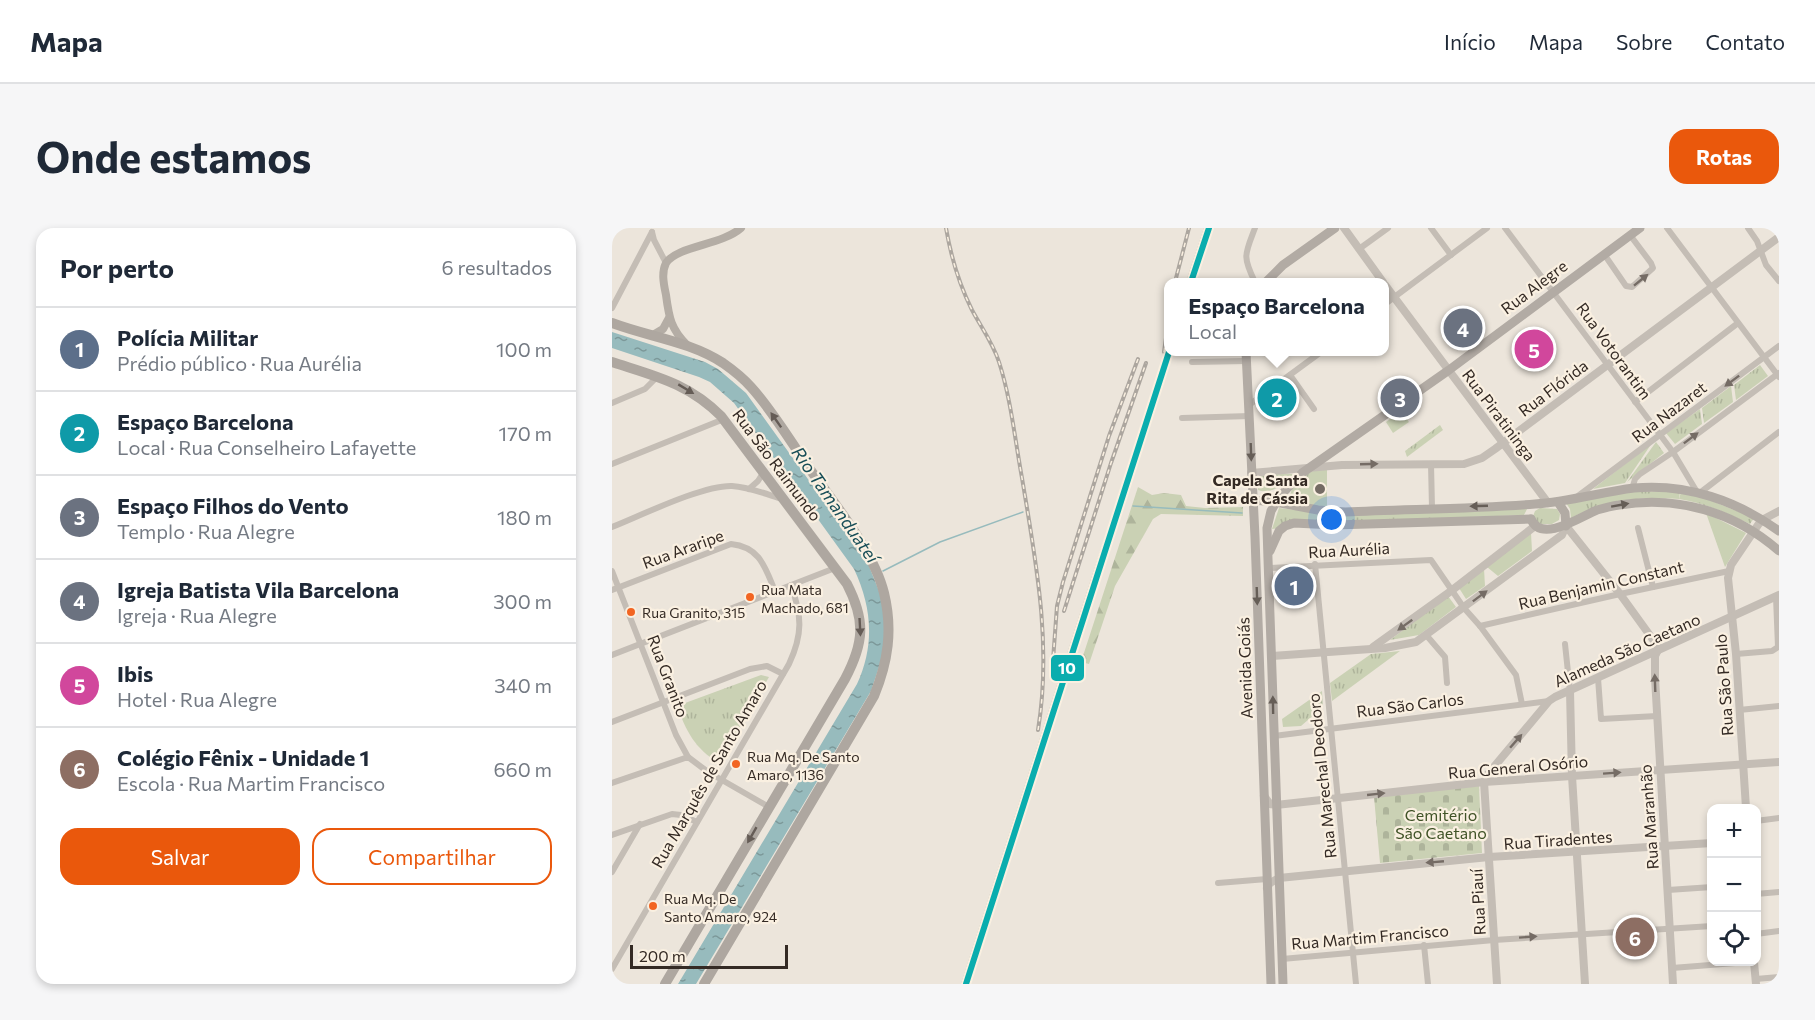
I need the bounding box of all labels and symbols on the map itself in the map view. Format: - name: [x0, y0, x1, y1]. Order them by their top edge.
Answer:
- street label: Rua Alegre: [1497, 256, 1570, 318]
- one-way arrow: [1633, 273, 1649, 286]
- street label: Rua Votorantim: [1573, 299, 1656, 403]
- pin: 4: [1444, 306, 1482, 350]
- pin: 5: [1514, 326, 1554, 372]
- street label: Rua Flórida: [1514, 355, 1591, 420]
- street label: Rua Piratininga: [1459, 365, 1540, 464]
- one-way arrow: [1725, 375, 1741, 387]
- pin: 2: [1258, 376, 1296, 420]
- pin: 3: [1380, 376, 1420, 420]
- street label: Rua Nazaret: [1628, 377, 1710, 446]
- one-way arrow: [678, 384, 695, 394]
- street label: Rua São Raimundo: [729, 405, 826, 524]
- one-way arrow: [770, 413, 782, 428]
- one-way arrow: [1683, 433, 1698, 445]
- water label: Rio Tamanduateí: [788, 442, 886, 570]
- one-way arrow: [1246, 442, 1255, 461]
- one-way arrow: [1359, 460, 1378, 469]
- place label: Capela Santa Rita de Cássia: [1206, 470, 1308, 507]
- marker: Capela Santa Rita de Cássia: [1313, 482, 1327, 496]
- one-way arrow: [1610, 500, 1629, 509]
- one-way arrow: [1469, 502, 1488, 511]
- your location: [1317, 505, 1346, 534]
- street label: Rua Araripe: [640, 525, 726, 572]
- street label: Rua Aurélia: [1308, 538, 1390, 561]
- street label: Rua Benjamin Constant: [1516, 556, 1686, 613]
- pin: 1: [1274, 564, 1314, 608]
- place label: Rua Mata Machado, 681: [761, 581, 849, 616]
- one-way arrow: [1253, 586, 1262, 605]
- one-way arrow: [1473, 590, 1488, 602]
- marker: Rua Mata Machado, 681: [744, 591, 756, 603]
- place label: Rua Granito, 315: [642, 604, 745, 621]
- marker: Rua Granito, 315: [625, 606, 637, 618]
- street label: Alameda São Caetano: [1551, 609, 1703, 690]
- street label: Avenida Goiás: [1233, 617, 1256, 719]
- one-way arrow: [855, 618, 865, 637]
- one-way arrow: [1398, 619, 1413, 631]
- street label: Rua Granito: [644, 632, 693, 720]
- street label: Rua São Paulo: [1710, 633, 1737, 737]
- line badge: 10: [1050, 654, 1085, 682]
- text: 10: [1058, 658, 1076, 677]
- one-way arrow: [1650, 673, 1660, 692]
- street label: Rua Marquês de Santo Amaro: [647, 677, 770, 871]
- street label: Rua São Carlos: [1355, 689, 1465, 721]
- street label: Rua Marechal Deodoro: [1303, 693, 1340, 860]
- one-way arrow: [1268, 696, 1278, 715]
- one-way arrow: [1509, 734, 1522, 749]
- place label: Rua Mq. De Santo Amaro, 1136: [747, 748, 860, 783]
- street label: Rua General Osório: [1447, 751, 1589, 782]
- marker: Rua Mq. De Santo Amaro, 1136: [730, 758, 742, 770]
- street label: Rua Maranhão: [1635, 764, 1662, 870]
- one-way arrow: [1602, 769, 1621, 778]
- one-way arrow: [1367, 789, 1386, 799]
- park label: Cemitério São Caetano: [1395, 805, 1487, 842]
- street label: Rua Tiradentes: [1503, 826, 1613, 853]
- one-way arrow: [747, 827, 757, 844]
- one-way arrow: [1425, 857, 1444, 867]
- street label: Rua Piauí: [1466, 867, 1489, 936]
- place label: Rua Mq. De Santo Amaro, 924: [664, 890, 778, 925]
- marker: Rua Mq. De Santo Amaro, 924: [647, 900, 659, 912]
- pin: 6: [1616, 914, 1654, 960]
- street label: Rua Martim Francisco: [1290, 920, 1450, 953]
- one-way arrow: [1519, 933, 1538, 942]
- scale bar: [630, 942, 788, 970]

